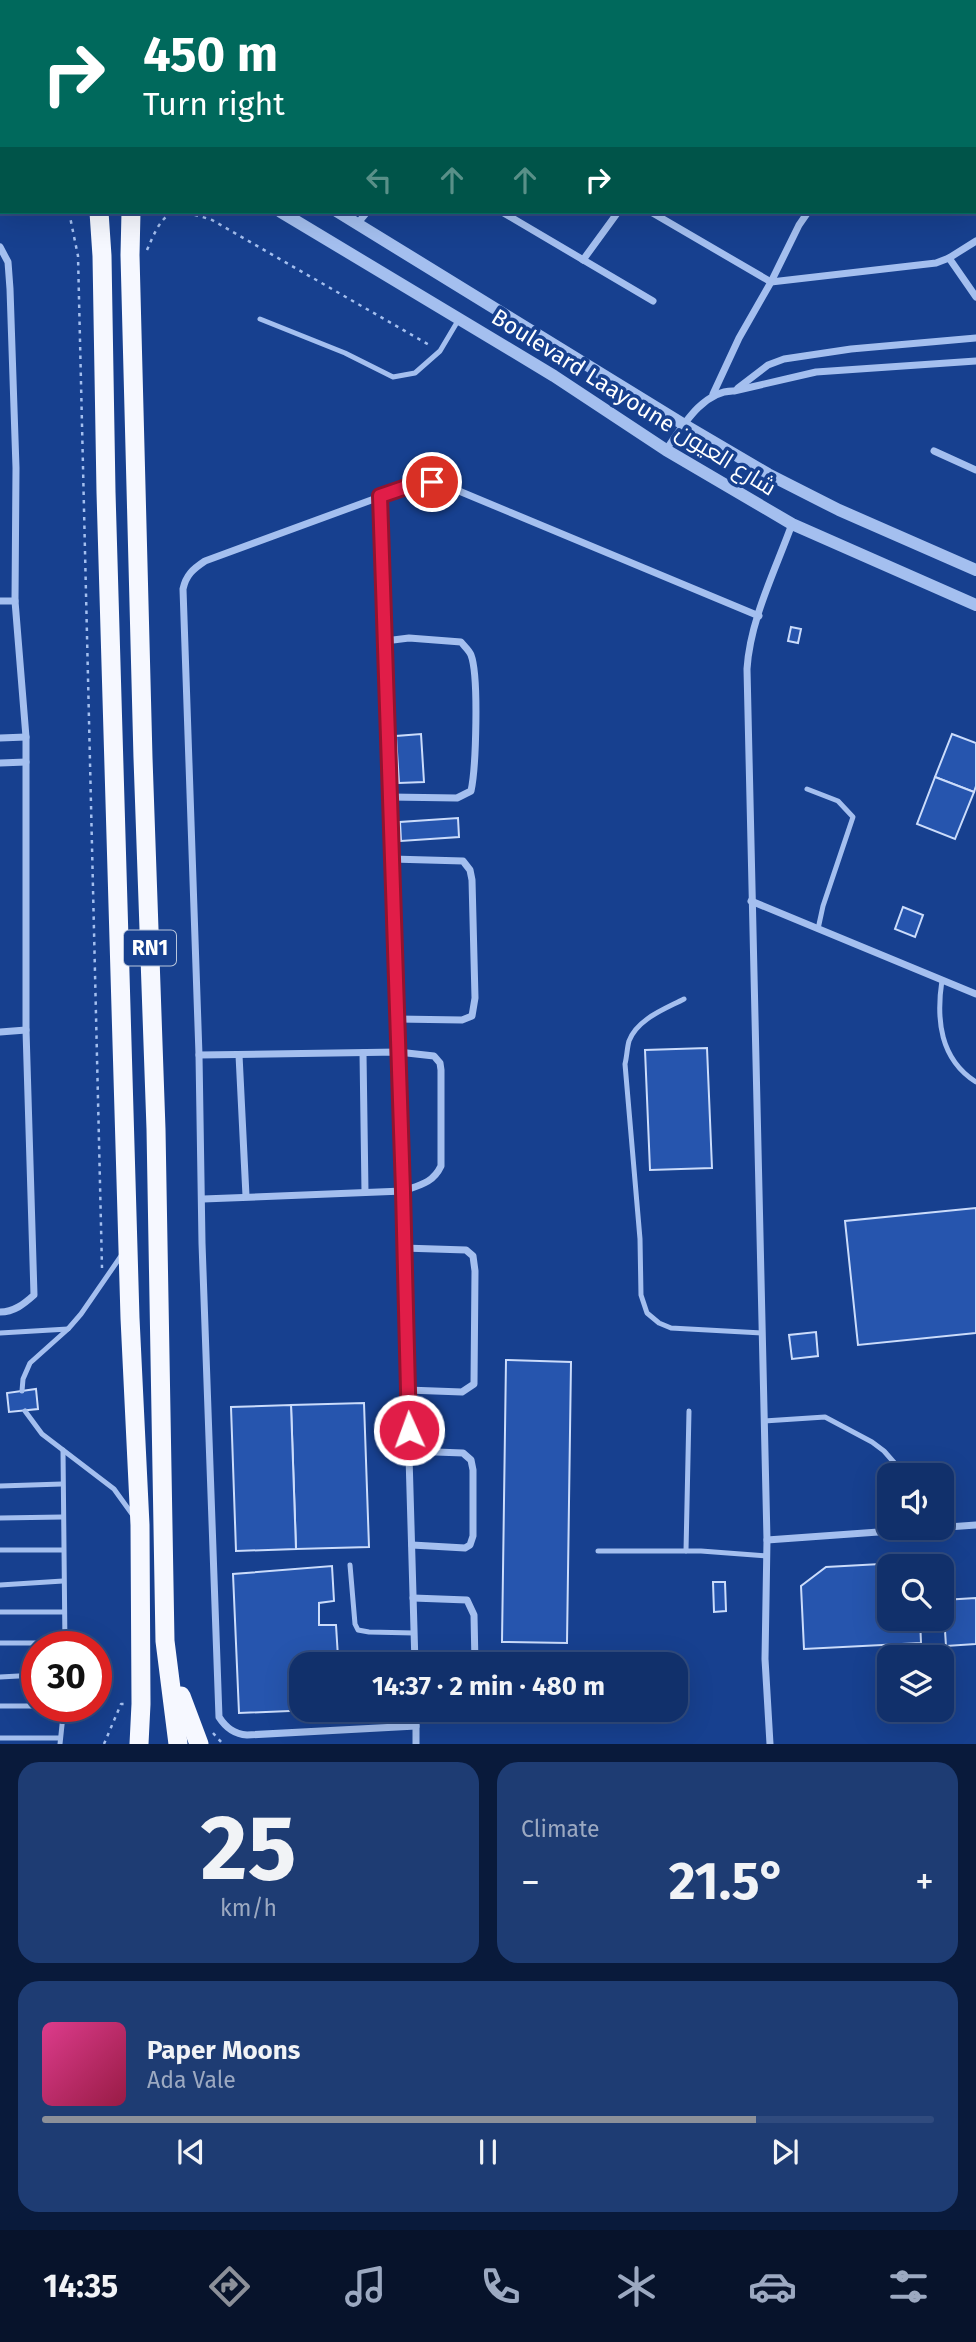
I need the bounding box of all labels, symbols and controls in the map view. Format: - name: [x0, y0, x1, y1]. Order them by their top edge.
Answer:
- text: 450 m: [143, 25, 278, 84]
- icon: right: [28, 28, 119, 119]
- text: Turn right: [143, 85, 285, 123]
- icon: left: [360, 161, 398, 199]
- icon: ahead: [433, 161, 471, 199]
- icon: ahead: [506, 161, 544, 199]
- icon: right: [579, 161, 617, 199]
- street label: Boulevard Laayoune شارع العيون: [485, 303, 782, 503]
- pin: [402, 452, 462, 512]
- icon: arrive: [413, 463, 451, 501]
- road number: RN1: [124, 930, 176, 965]
- position arrow: [372, 1393, 446, 1467]
- map controls: [877, 1463, 954, 1722]
- button: sound: [877, 1463, 954, 1540]
- button: search: [877, 1554, 954, 1631]
- speed limit sign: 30: [21, 1631, 112, 1722]
- button: layers: [877, 1645, 954, 1722]
- text: 14:37 · 2 min · 480 m: [372, 1671, 605, 1702]
- text: 25: [201, 1794, 296, 1903]
- text: Climate: [521, 1815, 600, 1843]
- text: 21.5°: [669, 1850, 786, 1913]
- text: −: [521, 1859, 540, 1905]
- text: +: [915, 1859, 934, 1905]
- text: km/h: [220, 1894, 277, 1922]
- text: Paper Moons: [147, 2035, 300, 2066]
- text: Ada Vale: [147, 2066, 236, 2094]
- icon: previous: [172, 2133, 210, 2171]
- icon: pause: [469, 2133, 507, 2171]
- icon: next: [766, 2133, 804, 2171]
- icon: directions: [205, 2262, 254, 2311]
- icon: music: [341, 2262, 390, 2311]
- icon: phone: [476, 2262, 525, 2311]
- icon: climate: [612, 2262, 661, 2311]
- icon: car: [748, 2262, 797, 2311]
- icon: filters: [884, 2262, 933, 2311]
- text: 14:35: [43, 2267, 118, 2305]

